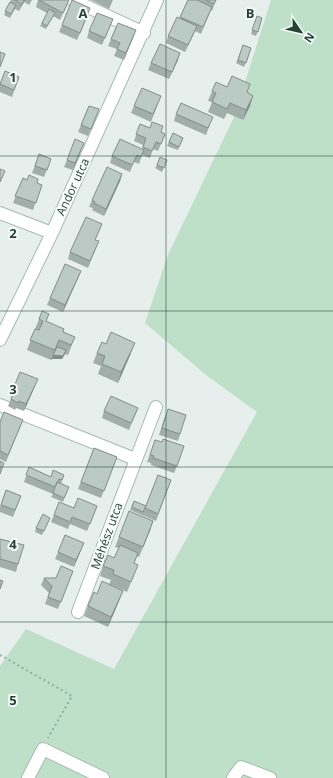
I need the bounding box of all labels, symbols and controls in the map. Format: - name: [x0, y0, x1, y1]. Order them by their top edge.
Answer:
- text: A: [79, 4, 88, 22]
- text: B: [246, 4, 255, 22]
- north arrow: [281, 12, 321, 52]
- text: N: [301, 30, 318, 46]
- text: 1: [9, 68, 17, 86]
- street label: Andor utca: [52, 155, 93, 218]
- text: 2: [9, 224, 17, 242]
- text: 3: [9, 380, 17, 398]
- street label: Méhész utca: [87, 500, 127, 572]
- text: 4: [9, 535, 17, 553]
- text: 5: [9, 691, 17, 709]

